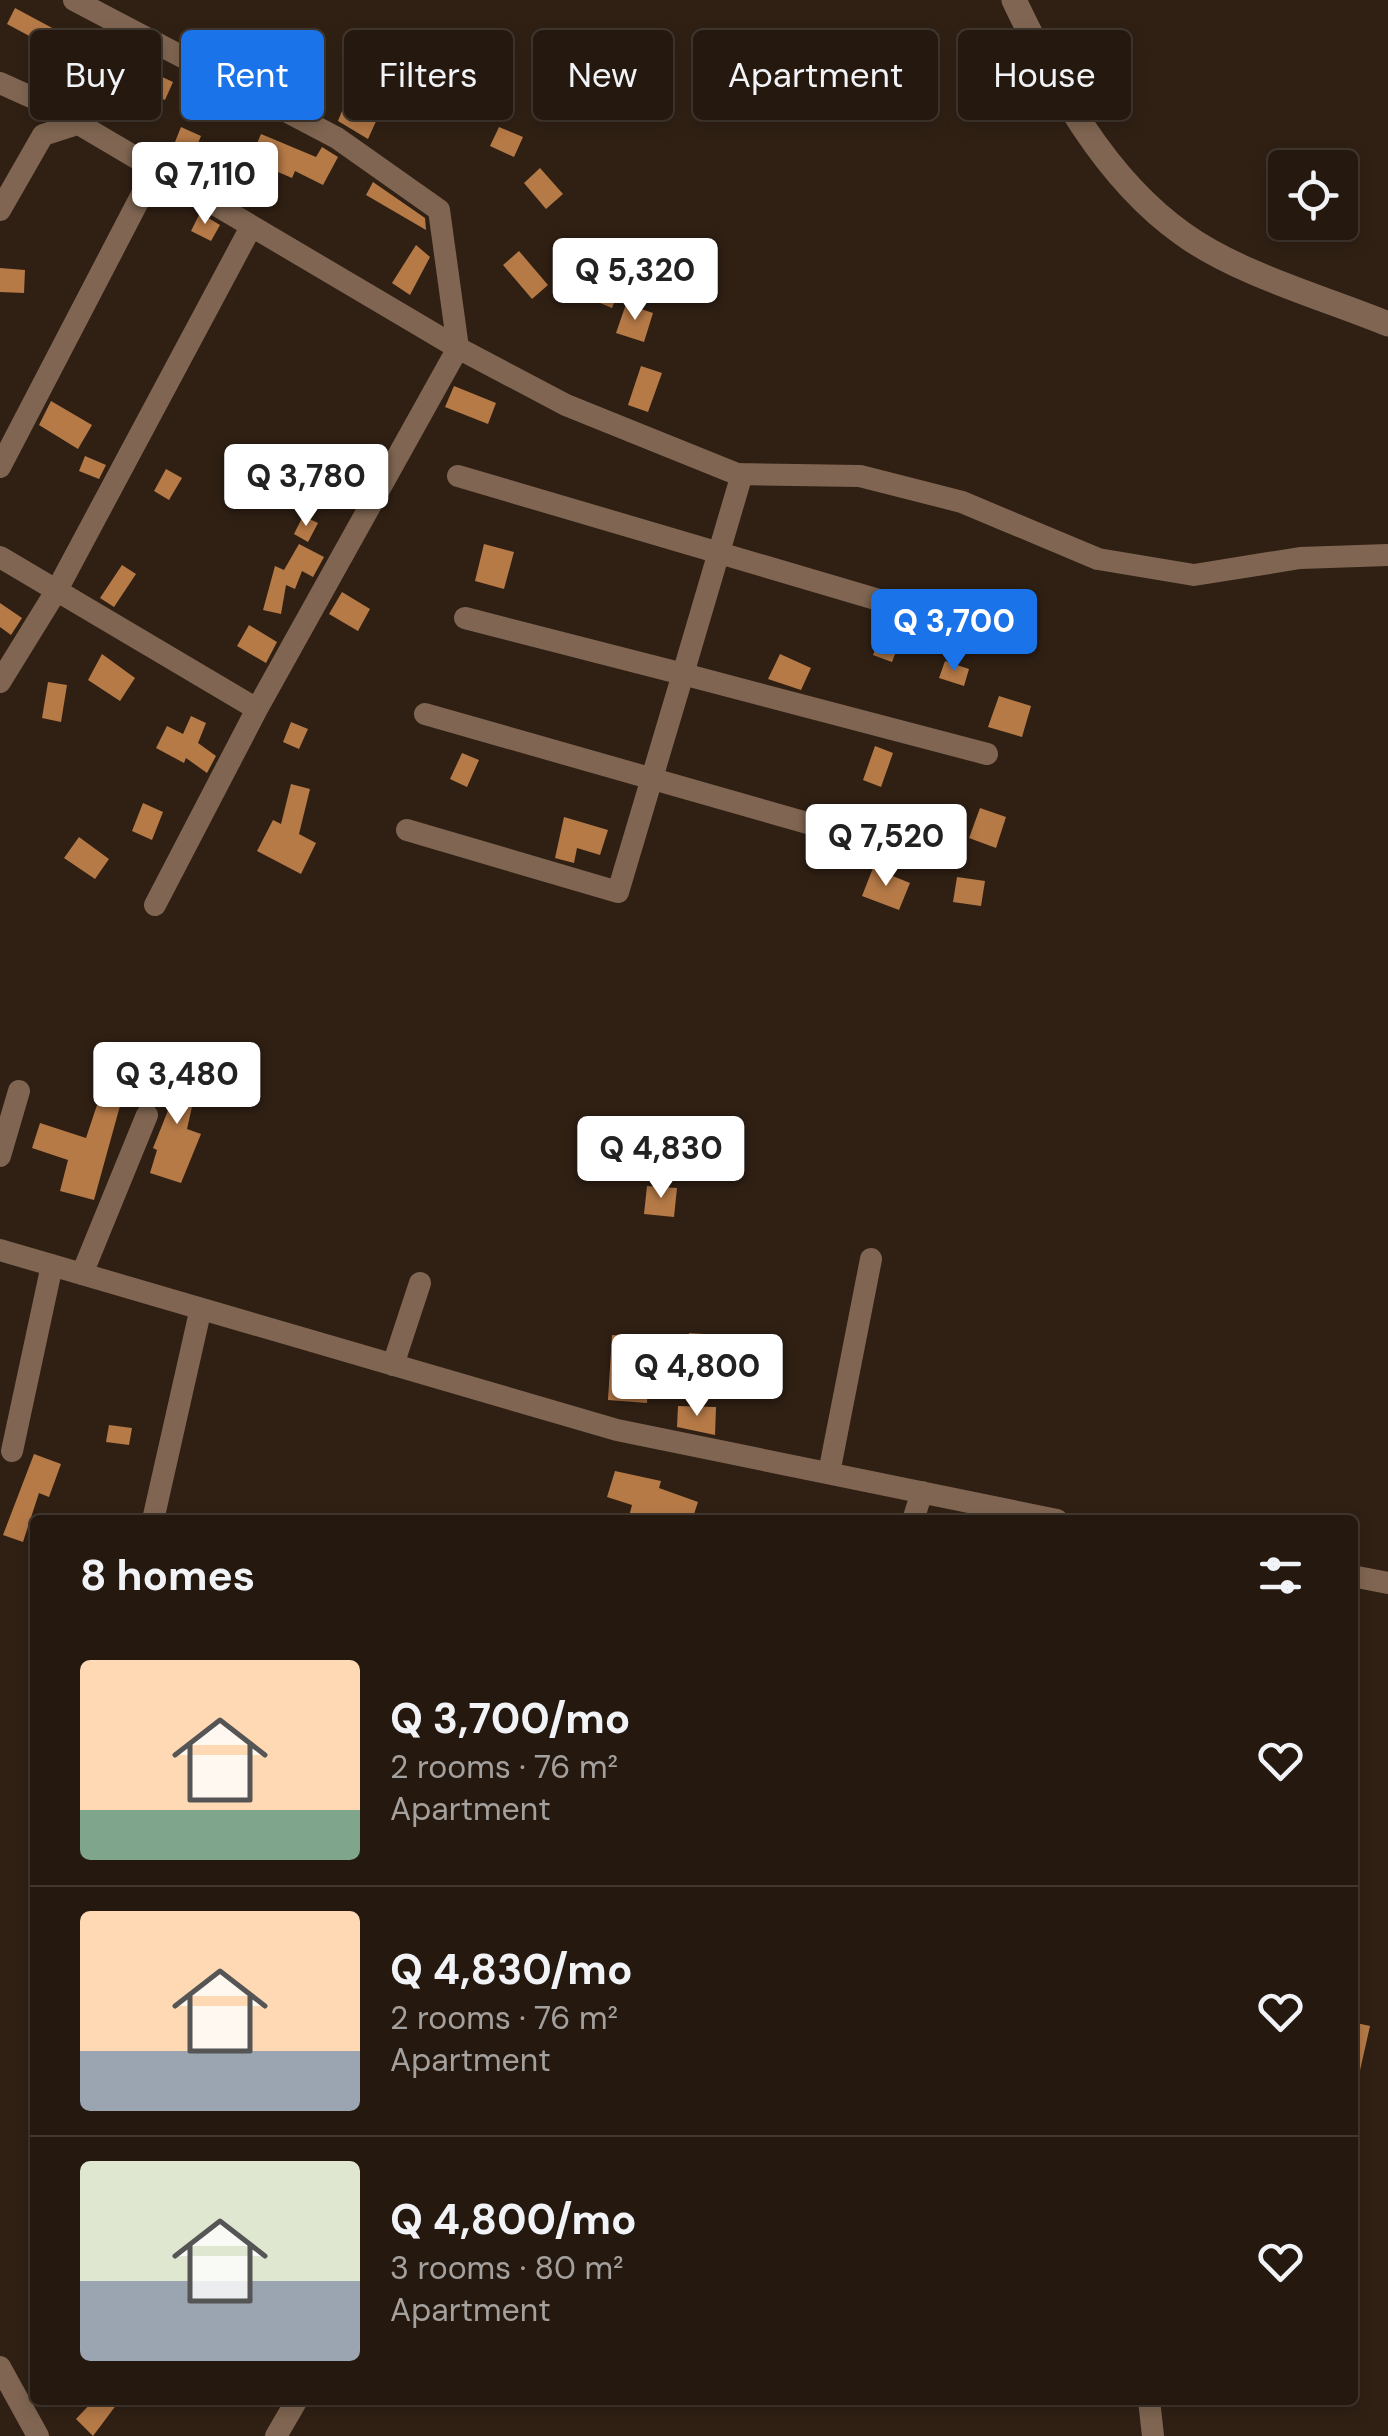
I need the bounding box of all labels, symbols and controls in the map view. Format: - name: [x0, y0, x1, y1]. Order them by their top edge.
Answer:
- chip: Buy: [30, 30, 161, 120]
- chip: Rent: [181, 30, 324, 120]
- chip: Filters: [344, 30, 513, 120]
- chip: New: [533, 30, 673, 120]
- chip: Apartment: [693, 30, 938, 120]
- chip: House: [958, 30, 1131, 120]
- pin: Q 7,110: [113, 142, 297, 227]
- map controls: [1268, 150, 1358, 240]
- button: locate: [1268, 150, 1358, 240]
- text: Q 7,110: [154, 153, 256, 195]
- pin: Q 5,320: [543, 238, 727, 323]
- text: Q 5,320: [575, 249, 695, 291]
- pin: Q 3,780: [214, 444, 398, 529]
- text: Q 3,780: [246, 455, 366, 497]
- pin: Q 3,700: [862, 589, 1046, 674]
- text: Q 3,700: [893, 600, 1015, 642]
- pin: Q 7,520: [794, 804, 978, 889]
- text: Q 7,520: [828, 815, 944, 857]
- pin: Q 3,480: [85, 1042, 269, 1127]
- text: Q 3,480: [115, 1053, 239, 1095]
- pin: Q 4,830: [569, 1116, 753, 1201]
- text: Q 4,830: [599, 1127, 723, 1169]
- pin: Q 4,800: [605, 1334, 789, 1419]
- text: Q 4,800: [634, 1345, 760, 1387]
- text: 8 homes: [80, 1548, 255, 1603]
- icon: filters: [1253, 1548, 1308, 1603]
- text: Q 3,700/mo: [390, 1691, 631, 1746]
- icon: home: [160, 1700, 280, 1820]
- icon: heart: [1253, 1733, 1308, 1788]
- text: 2 rooms · 76 m²: [390, 1746, 618, 1788]
- text: Apartment: [390, 1788, 551, 1830]
- text: Q 4,830/mo: [390, 1942, 633, 1997]
- icon: home: [160, 1951, 280, 2071]
- icon: heart: [1253, 1984, 1308, 2039]
- text: 2 rooms · 76 m²: [390, 1997, 618, 2039]
- text: Apartment: [390, 2039, 551, 2081]
- text: Q 4,800/mo: [390, 2192, 637, 2247]
- icon: home: [160, 2201, 280, 2321]
- icon: heart: [1253, 2234, 1308, 2289]
- text: 3 rooms · 80 m²: [390, 2247, 623, 2289]
- text: Apartment: [390, 2289, 551, 2331]

